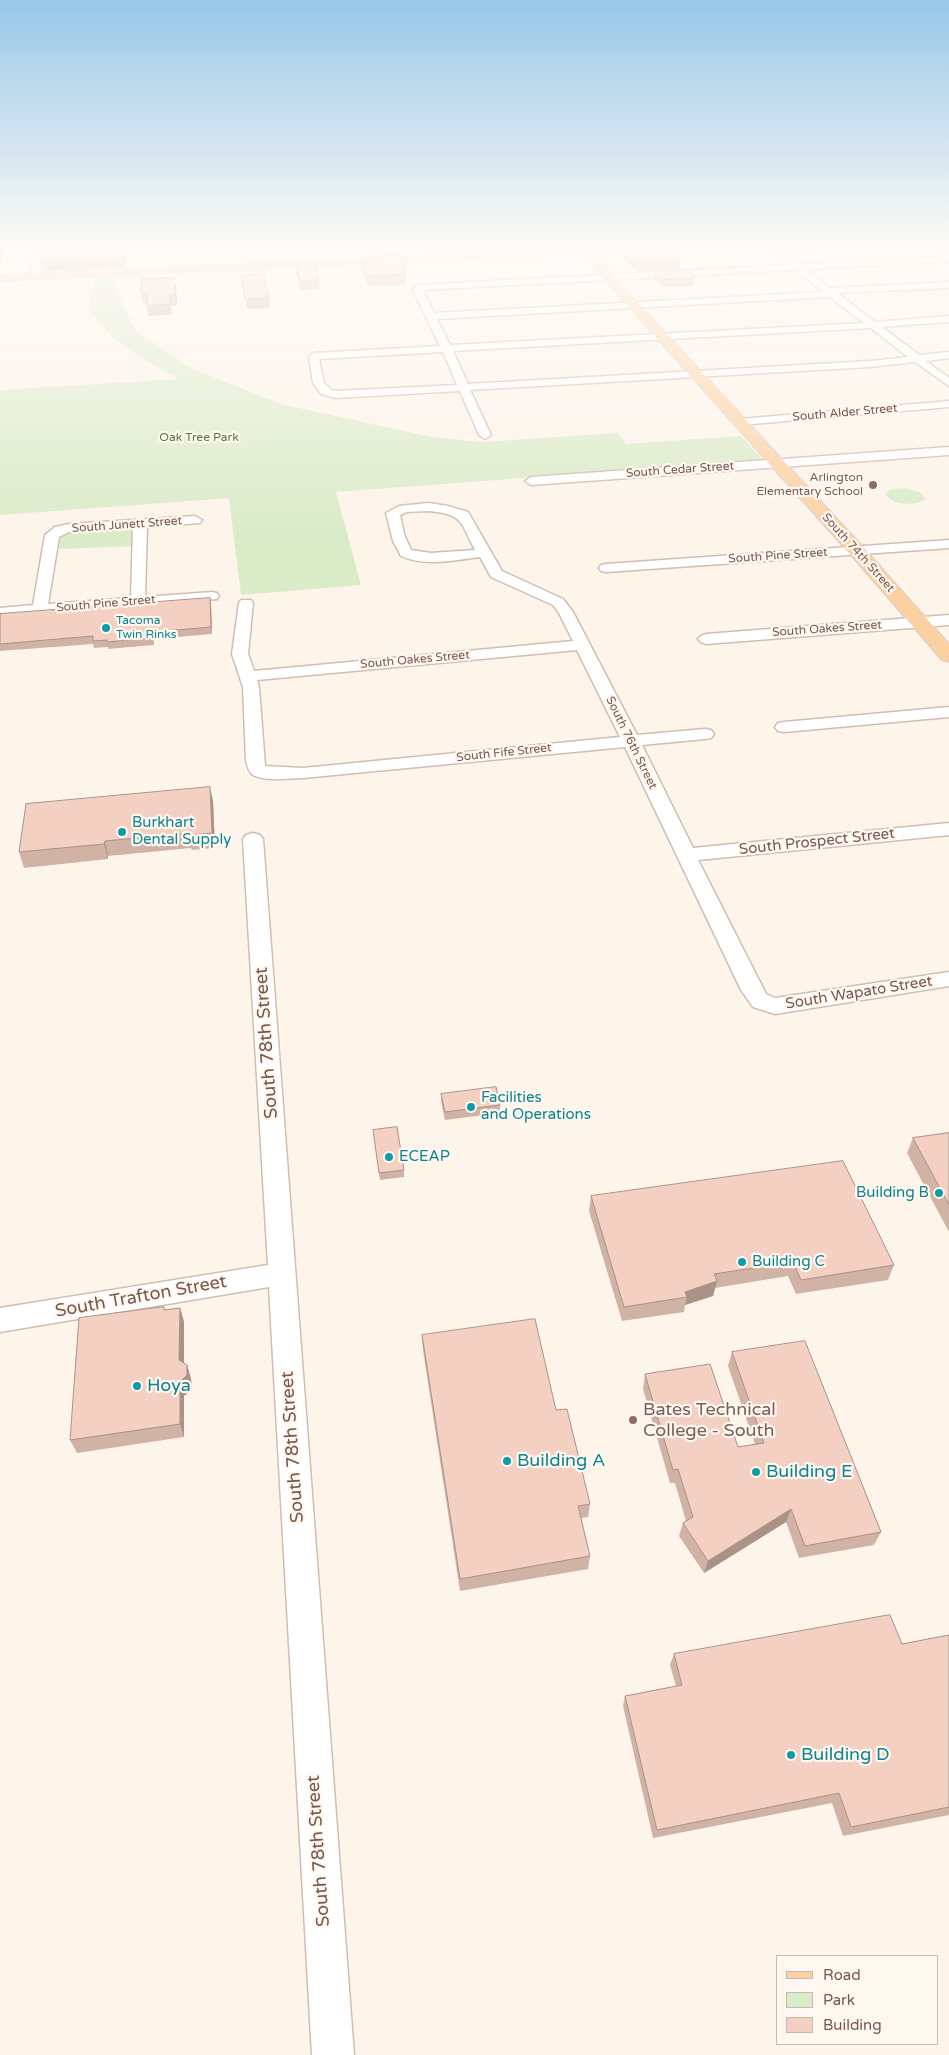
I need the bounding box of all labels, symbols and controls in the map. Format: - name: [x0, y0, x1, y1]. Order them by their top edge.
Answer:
- street label: South Alder Street: [792, 401, 898, 425]
- park label: Oak Tree Park: [159, 431, 239, 445]
- street label: South Cedar Street: [625, 459, 735, 481]
- place label: Arlington Elementary School: [756, 471, 863, 499]
- marker: Arlington Elementary School: [867, 479, 879, 491]
- street label: South 74th Street: [819, 511, 897, 595]
- street label: South Junett Street: [71, 514, 183, 536]
- street label: South Pine Street: [728, 545, 828, 567]
- street label: South Pine Street: [56, 592, 156, 616]
- place label: Tacoma Twin Rinks: [116, 614, 176, 642]
- street label: South Oakes Street: [772, 618, 882, 640]
- marker: Tacoma Twin Rinks: [100, 622, 112, 634]
- street label: South Oakes Street: [360, 648, 470, 672]
- street label: South 76th Street: [602, 694, 660, 792]
- street label: South Fife Street: [456, 741, 552, 765]
- place label: Burkhart Dental Supply: [132, 814, 231, 849]
- street label: South Prospect Street: [738, 825, 896, 859]
- marker: Burkhart Dental Supply: [116, 826, 128, 838]
- street label: South 78th Street: [251, 966, 283, 1120]
- street label: South Wapato Street: [784, 972, 934, 1014]
- place label: Facilities and Operations: [481, 1089, 591, 1124]
- marker: Facilities and Operations: [465, 1101, 477, 1113]
- place label: ECEAP: [399, 1148, 450, 1166]
- marker: ECEAP: [383, 1151, 395, 1163]
- place label: Building B: [856, 1184, 929, 1202]
- marker: Building B: [933, 1187, 945, 1199]
- place label: Building C: [752, 1253, 825, 1271]
- marker: Building C: [736, 1256, 748, 1268]
- street label: South Trafton Street: [54, 1271, 228, 1323]
- street label: South 78th Street: [277, 1370, 309, 1524]
- place label: Hoya: [147, 1375, 191, 1397]
- marker: Hoya: [131, 1380, 143, 1392]
- place label: Bates Technical College - South: [643, 1399, 776, 1442]
- marker: Bates Technical College - South: [627, 1414, 639, 1426]
- place label: Building A: [517, 1450, 606, 1472]
- marker: Building A: [501, 1455, 513, 1467]
- place label: Building E: [766, 1461, 853, 1483]
- marker: Building E: [750, 1466, 762, 1478]
- place label: Building D: [801, 1744, 890, 1766]
- marker: Building D: [785, 1749, 797, 1761]
- street label: South 78th Street: [303, 1774, 335, 1928]
- legend: [776, 1955, 939, 2045]
- text: Road: [823, 1966, 861, 1984]
- text: Park: [823, 1991, 855, 2009]
- text: Building: [823, 2016, 882, 2034]

